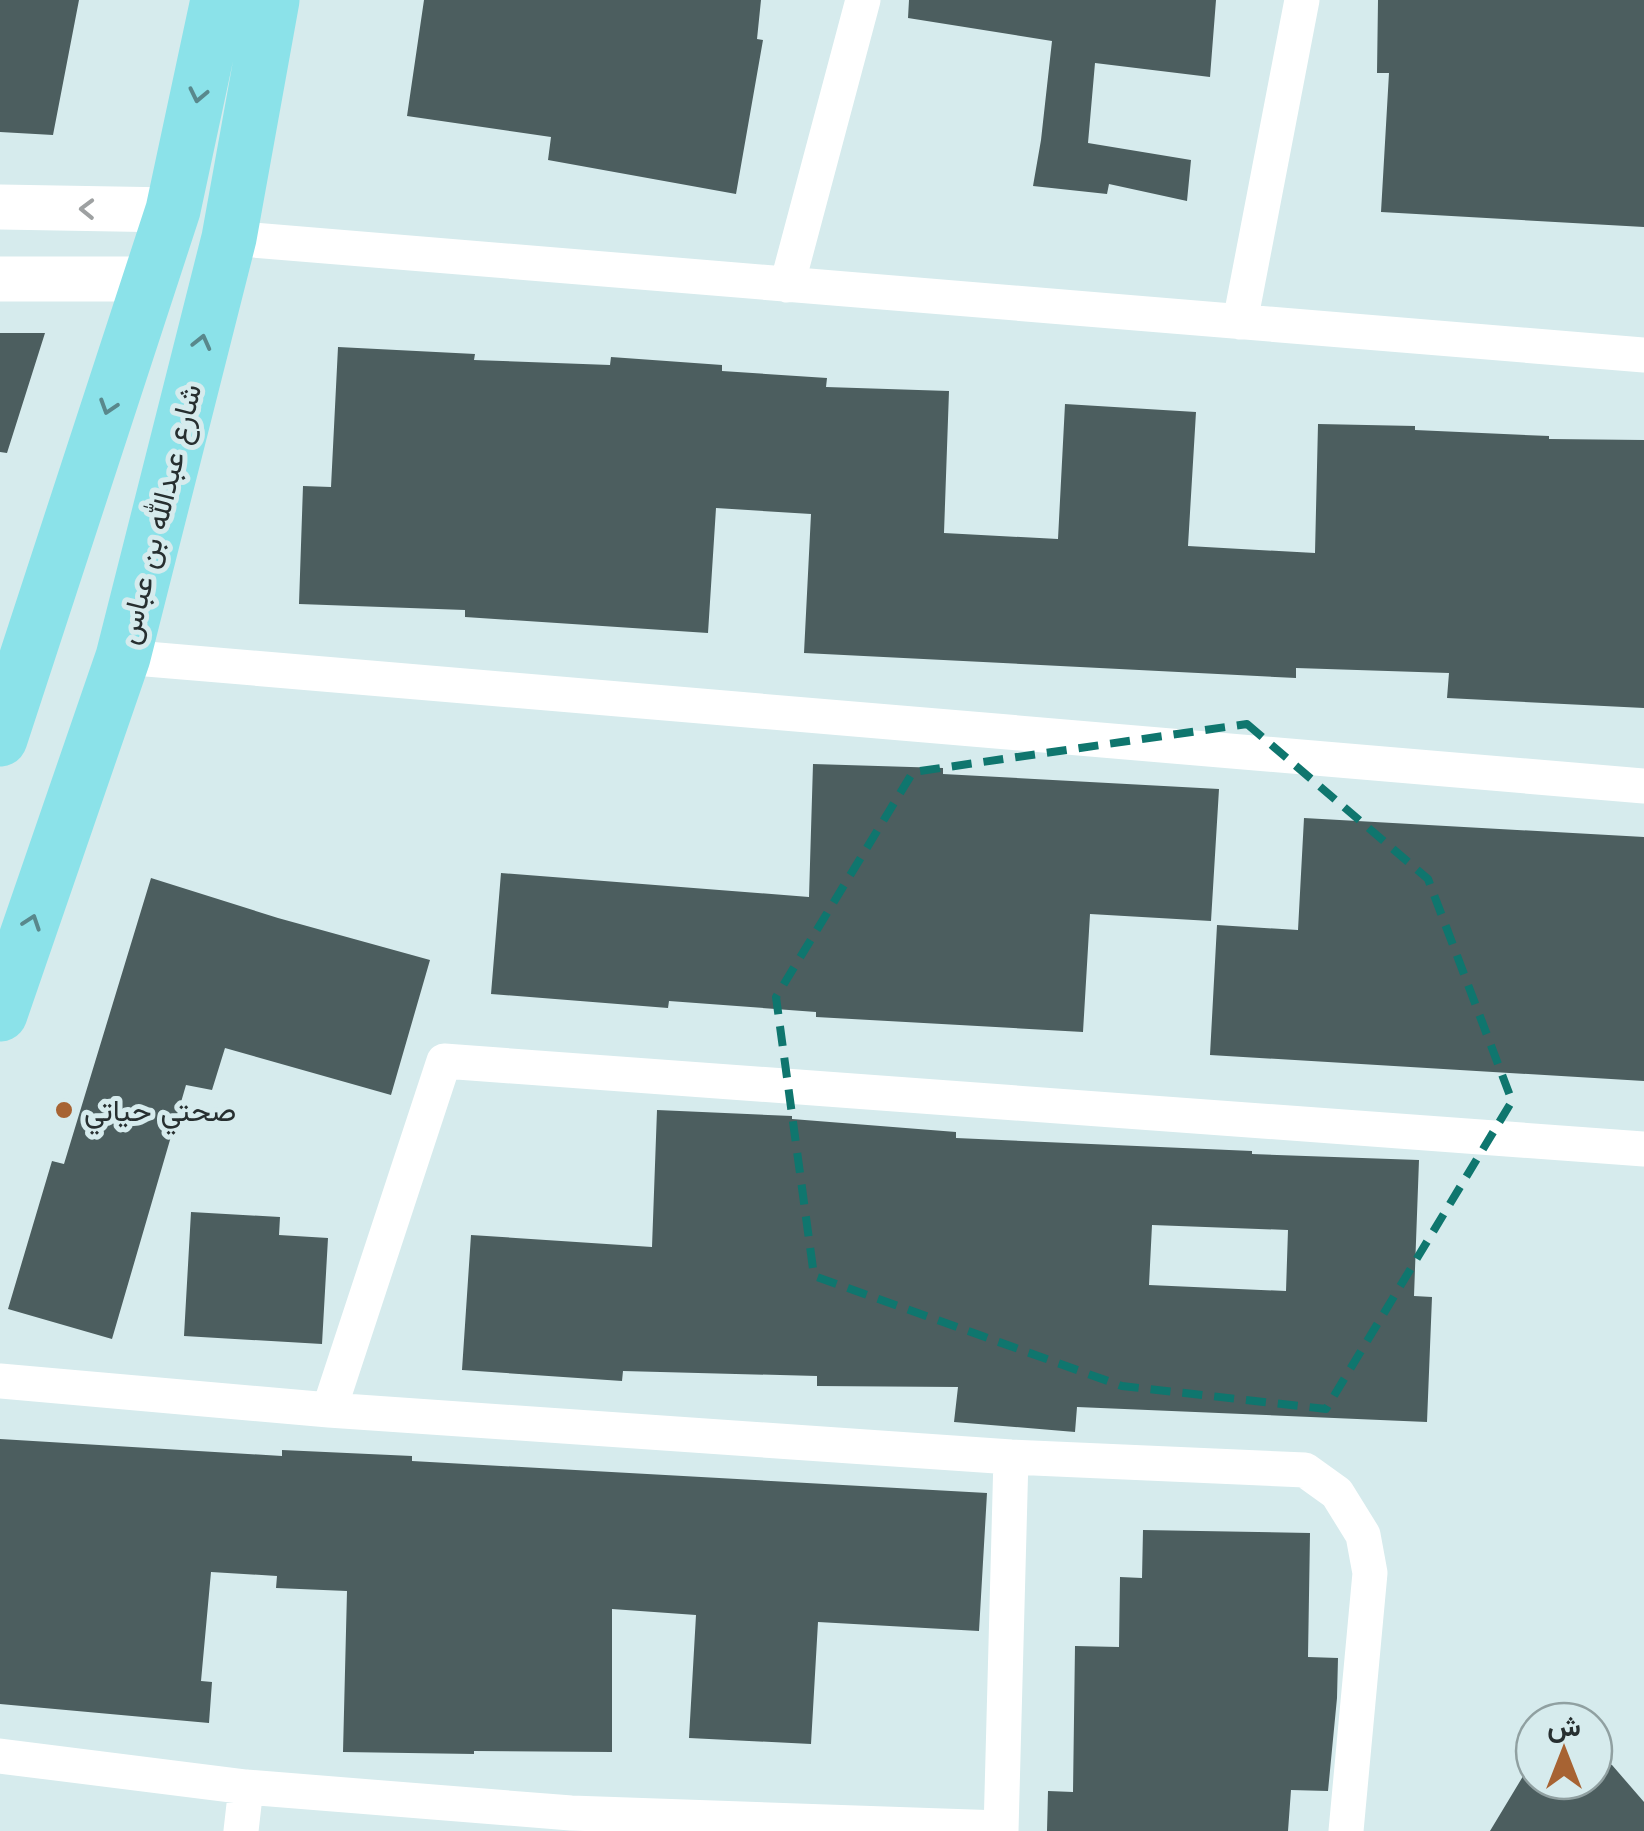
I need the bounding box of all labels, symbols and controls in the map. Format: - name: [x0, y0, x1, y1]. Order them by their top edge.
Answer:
- one-way arrow: [189, 86, 210, 103]
- one-way arrow: [78, 198, 94, 219]
- one-way arrow: [191, 334, 212, 351]
- street label: شارع عبدالله بن عباس: [106, 379, 212, 649]
- one-way arrow: [100, 398, 120, 415]
- one-way arrow: [20, 915, 40, 932]
- place label: صحتي حياتي: [84, 1089, 236, 1135]
- marker: صحتي حياتي: [53, 1099, 75, 1121]
- north arrow: [1514, 1701, 1614, 1801]
- text: ش: [1547, 1706, 1581, 1747]

